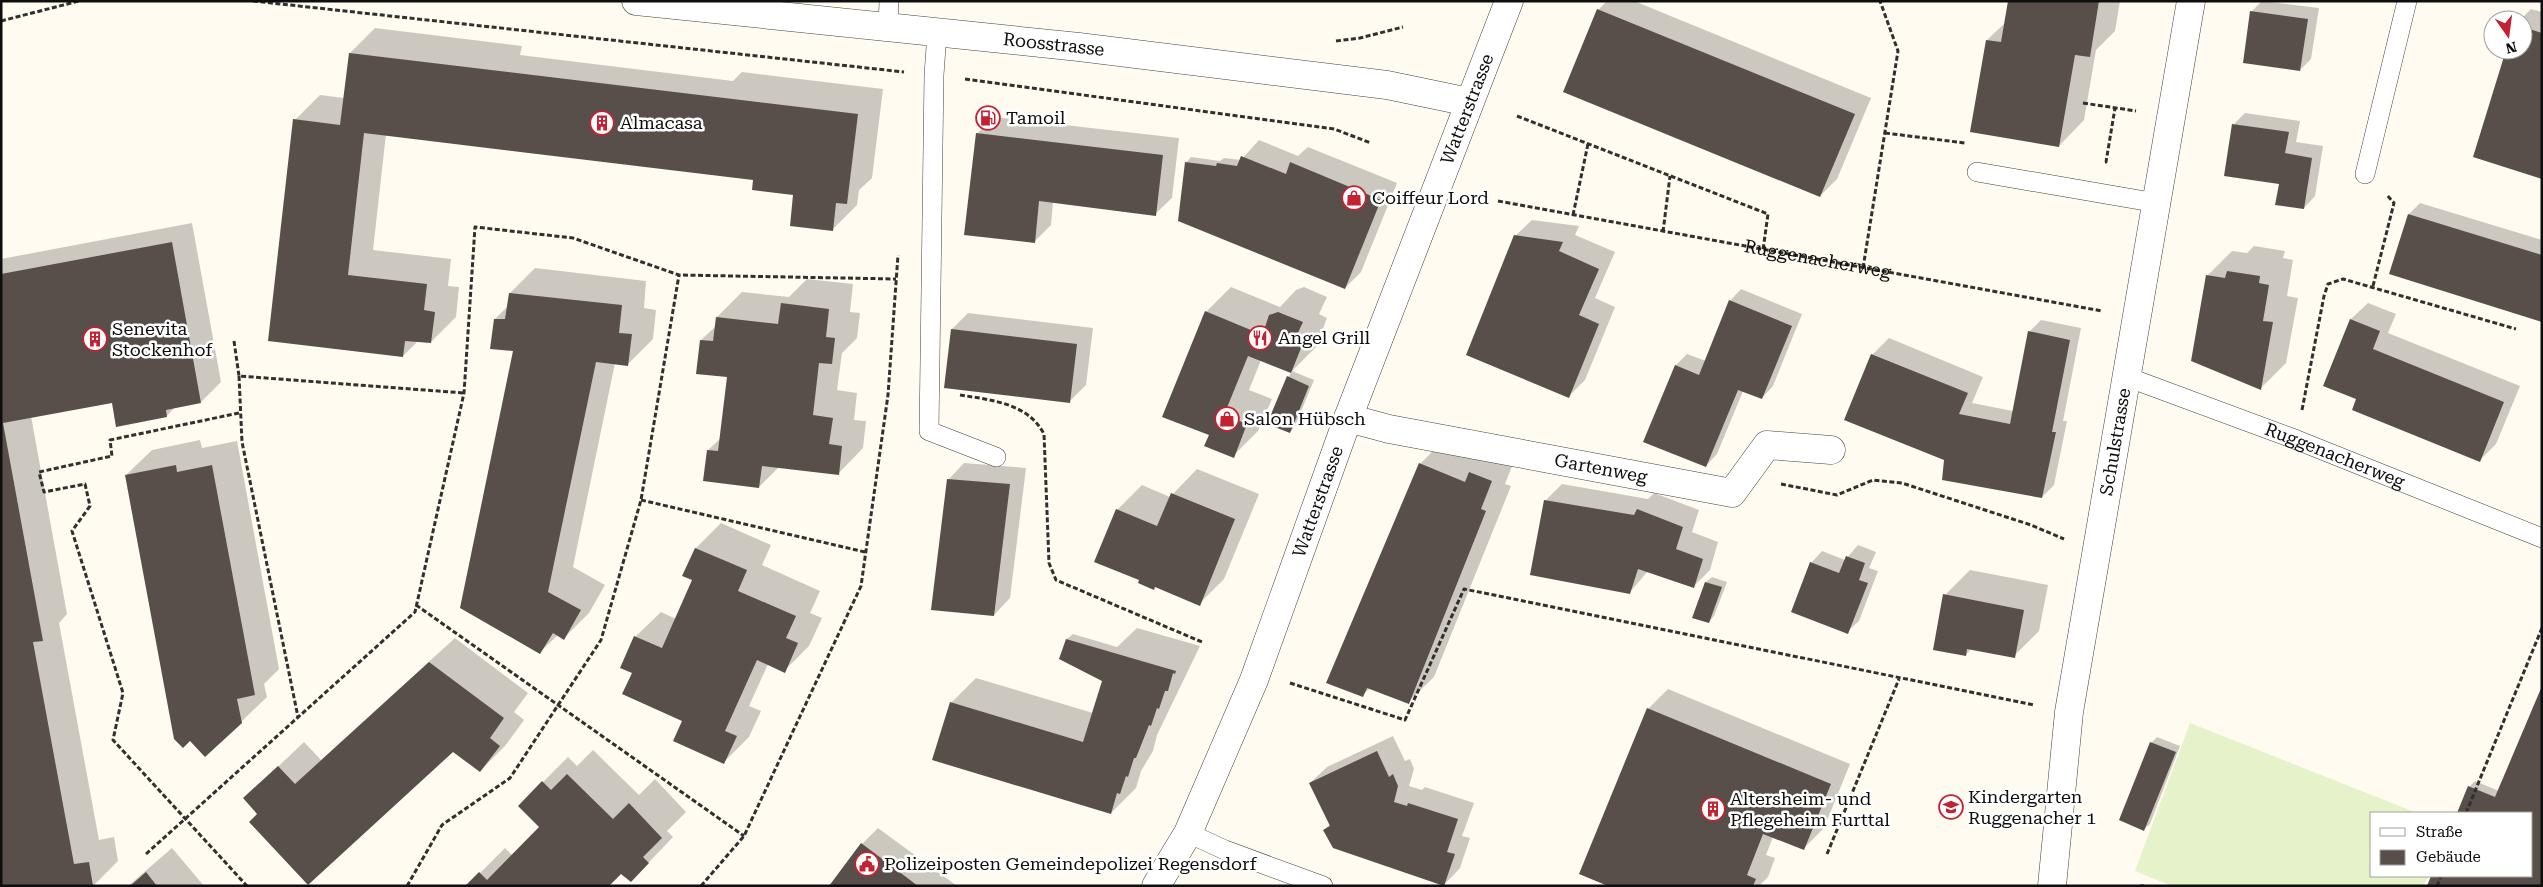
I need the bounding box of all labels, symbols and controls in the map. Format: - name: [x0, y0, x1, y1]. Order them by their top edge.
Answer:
- north arrow: [2483, 10, 2533, 60]
- street label: Roosstrasse: [1002, 28, 1106, 60]
- text: N: [2504, 39, 2518, 57]
- street label: Watterstrasse: [1436, 51, 1498, 167]
- fuel station icon: Tamoil: [975, 105, 1001, 131]
- place label: Tamoil: [1006, 107, 1066, 128]
- building icon: Almacasa: [589, 110, 615, 136]
- place label: Almacasa: [620, 112, 703, 133]
- shop icon: Coiffeur Lord: [1341, 185, 1367, 211]
- place label: Coiffeur Lord: [1372, 187, 1489, 208]
- street label: Ruggenacherweg: [1743, 235, 1894, 283]
- place label: Senevita Stockenhof: [112, 318, 213, 360]
- restaurant icon: Angel Grill: [1247, 325, 1273, 351]
- building icon: Senevita Stockenhof: [82, 326, 108, 352]
- place label: Angel Grill: [1278, 327, 1371, 348]
- street label: Schulstrasse: [2095, 386, 2134, 497]
- shop icon: Salon Hübsch: [1214, 406, 1240, 432]
- place label: Salon Hübsch: [1244, 408, 1366, 429]
- street label: Ruggenacherweg: [2262, 418, 2409, 492]
- street label: Watterstrasse: [1288, 443, 1347, 560]
- street label: Gartenweg: [1553, 449, 1650, 487]
- place label: Kindergarten Ruggenacher 1: [1968, 786, 2096, 828]
- place label: Altersheim- und Pflegeheim Furttal: [1730, 788, 1890, 830]
- school or university icon: Kindergarten Ruggenacher 1: [1938, 794, 1964, 820]
- building icon: Altersheim- und Pflegeheim Furttal: [1700, 796, 1726, 822]
- legend: [2370, 812, 2533, 877]
- text: Straße: [2416, 823, 2463, 841]
- text: Gebäude: [2416, 848, 2481, 866]
- public building icon: Polizeiposten Gemeindepolizei Regensdorf: [854, 851, 880, 877]
- place label: Polizeiposten Gemeindepolizei Regensdorf: [884, 853, 1257, 874]

